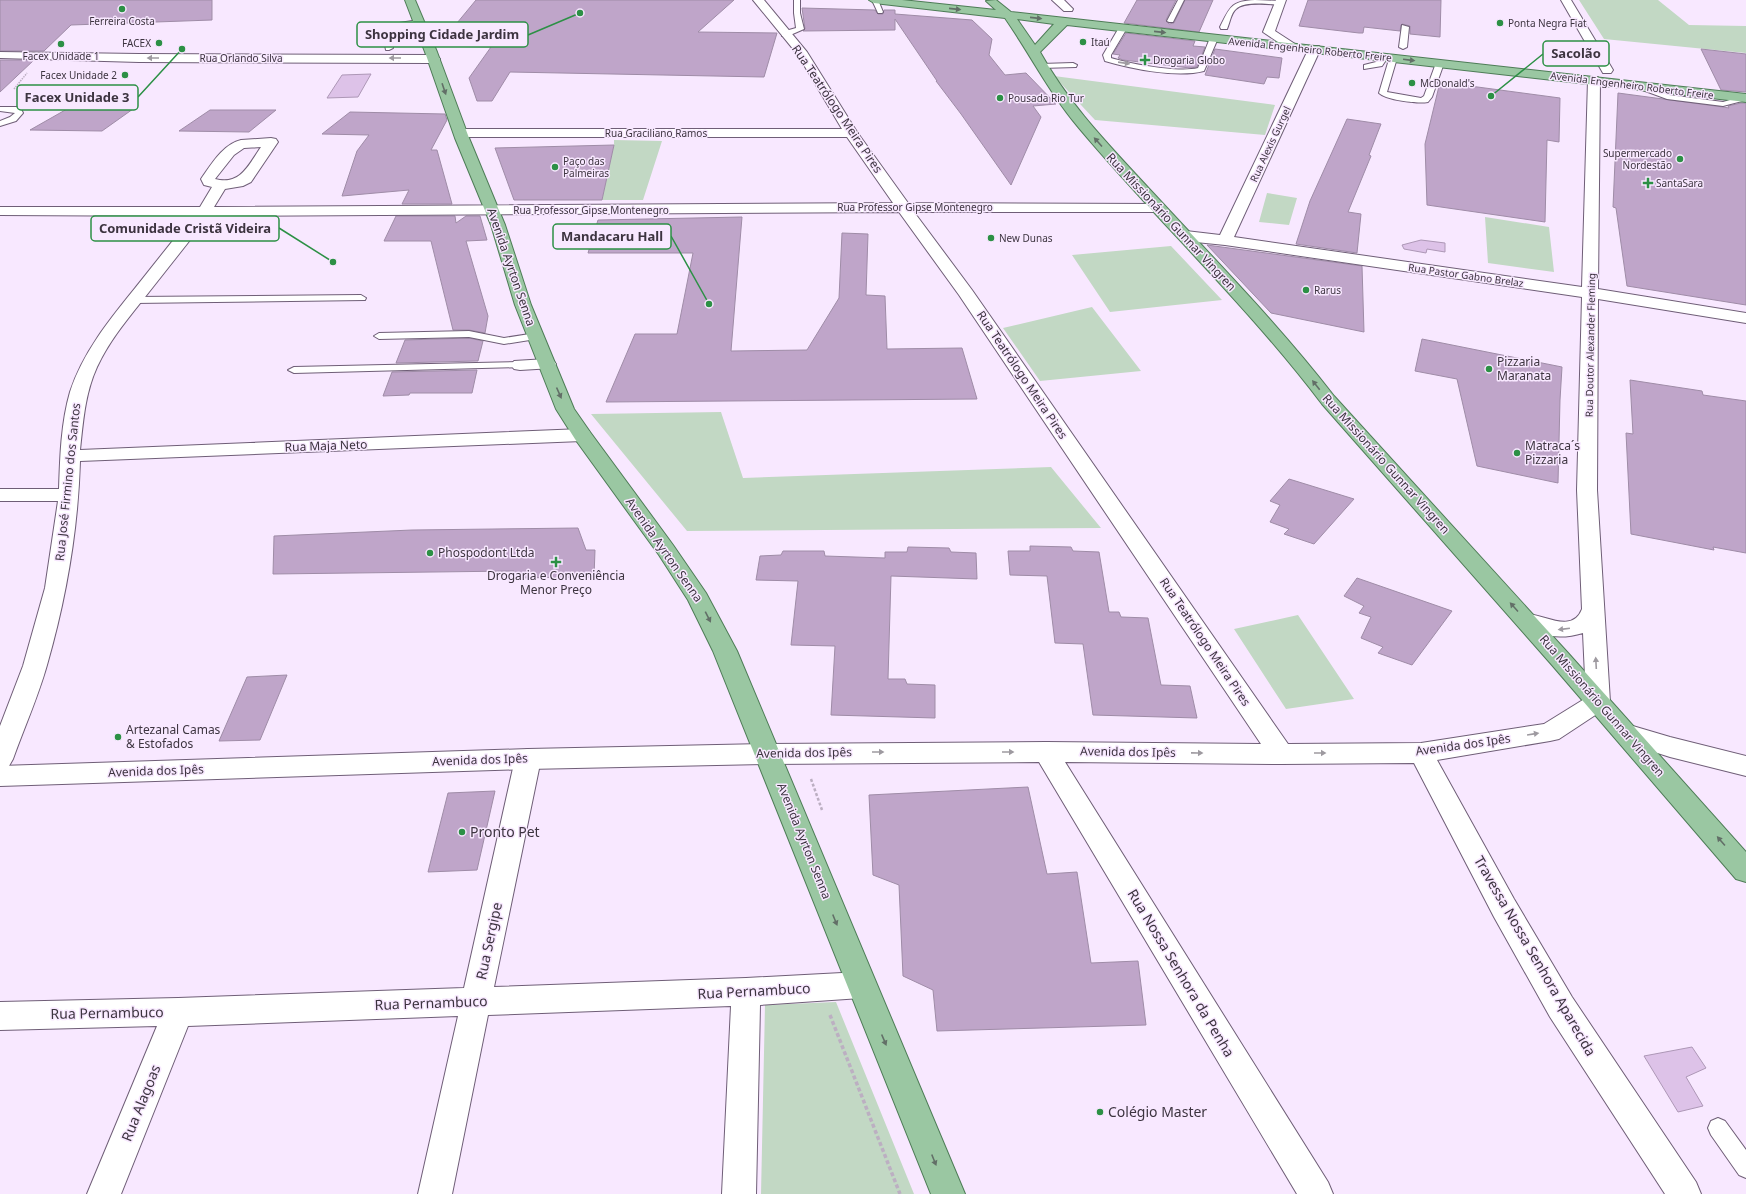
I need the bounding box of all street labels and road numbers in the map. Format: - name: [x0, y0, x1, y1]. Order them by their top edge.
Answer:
- street label: Avenida Engenheiro Roberto Freire: [1228, 33, 1393, 65]
- street label: Rua Teatrólogo Meira Pires: [788, 41, 887, 176]
- street label: Rua Orlando Silva: [199, 51, 283, 65]
- street label: Avenida Engenheiro Roberto Freire: [1550, 68, 1715, 102]
- street label: Rua Alexis Gurgel: [1246, 104, 1294, 184]
- street label: Rua Graciliano Ramos: [605, 126, 707, 140]
- street label: Rua Missionário Gunnar Vingren: [1103, 149, 1240, 294]
- street label: Rua Professor Gipse Montenegro: [837, 200, 993, 214]
- street label: Rua Professor Gipse Montenegro: [513, 203, 669, 217]
- street label: Avenida Ayrton Senna: [483, 205, 540, 328]
- street label: Rua Pastor Gabno Brelaz: [1407, 260, 1525, 290]
- street label: Rua Doutor Alexander Fleming: [1582, 273, 1598, 417]
- street label: Rua Teatrólogo Meira Pires: [973, 307, 1072, 442]
- street label: Rua Missionário Gunnar Vingren: [1319, 390, 1454, 537]
- street label: Rua José Firmino dos Santos: [51, 402, 84, 562]
- street label: Rua Maja Neto: [284, 436, 368, 455]
- street label: Avenida Ayrton Senna: [622, 494, 707, 605]
- street label: Rua Teatrólogo Meira Pires: [1156, 574, 1255, 709]
- street label: Rua Missionário Gunnar Vingren: [1536, 631, 1669, 780]
- street label: Avenida dos Ipês: [1414, 729, 1512, 760]
- street label: Avenida dos Ipês: [1080, 742, 1176, 761]
- street label: Avenida dos Ipês: [756, 743, 852, 762]
- street label: Avenida dos Ipês: [432, 749, 528, 770]
- street label: Avenida dos Ipês: [108, 760, 204, 781]
- street label: Avenida Ayrton Senna: [773, 780, 836, 902]
- street label: Travessa Nossa Senhora Aparecida: [1470, 852, 1601, 1059]
- street label: Rua Nossa Senhora da Penha: [1124, 885, 1239, 1060]
- street label: Rua Sergipe: [471, 900, 506, 981]
- street label: Rua Pernambuco: [697, 978, 811, 1003]
- street label: Rua Pernambuco: [374, 991, 488, 1014]
- street label: Rua Pernambuco: [50, 1002, 164, 1023]
- street label: Rua Alagoas: [117, 1061, 165, 1144]

